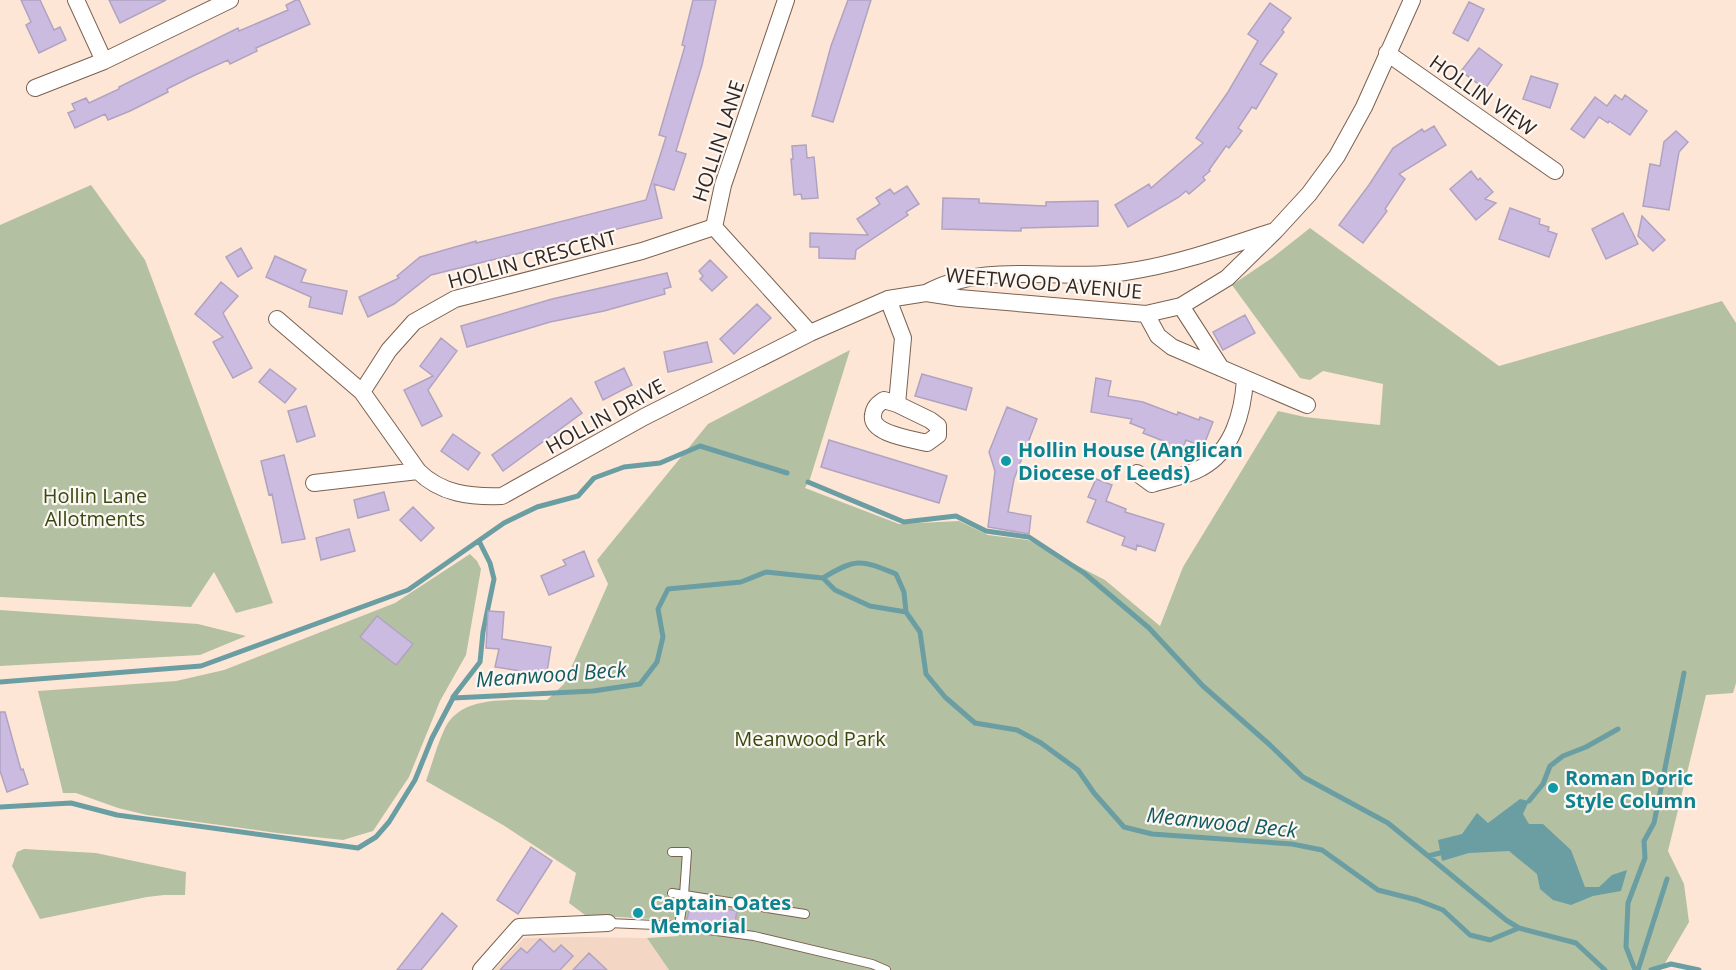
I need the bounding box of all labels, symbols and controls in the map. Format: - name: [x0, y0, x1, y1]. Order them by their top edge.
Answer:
- street label: HOLLIN VIEW: [1424, 48, 1542, 142]
- street label: HOLLIN LANE: [686, 77, 750, 205]
- street label: HOLLIN CRESCENT: [445, 223, 619, 295]
- street label: WEETWOOD AVENUE: [944, 261, 1144, 305]
- street label: HOLLIN DRIVE: [541, 372, 669, 460]
- place label: Hollin House (Anglican Diocese of Leeds): [1018, 436, 1243, 486]
- marker: Hollin House (Anglican Diocese of Leeds): [999, 454, 1013, 468]
- park label: Hollin Lane Allotments: [43, 482, 147, 532]
- water label: Meanwood Beck: [475, 655, 628, 693]
- park label: Meanwood Park: [734, 725, 886, 752]
- place label: Roman Doric Style Column: [1565, 764, 1696, 814]
- marker: Roman Doric Style Column: [1546, 781, 1560, 795]
- water label: Meanwood Beck: [1145, 800, 1299, 844]
- place label: Captain Oates Memorial: [650, 889, 791, 939]
- marker: Captain Oates Memorial: [631, 906, 645, 920]

